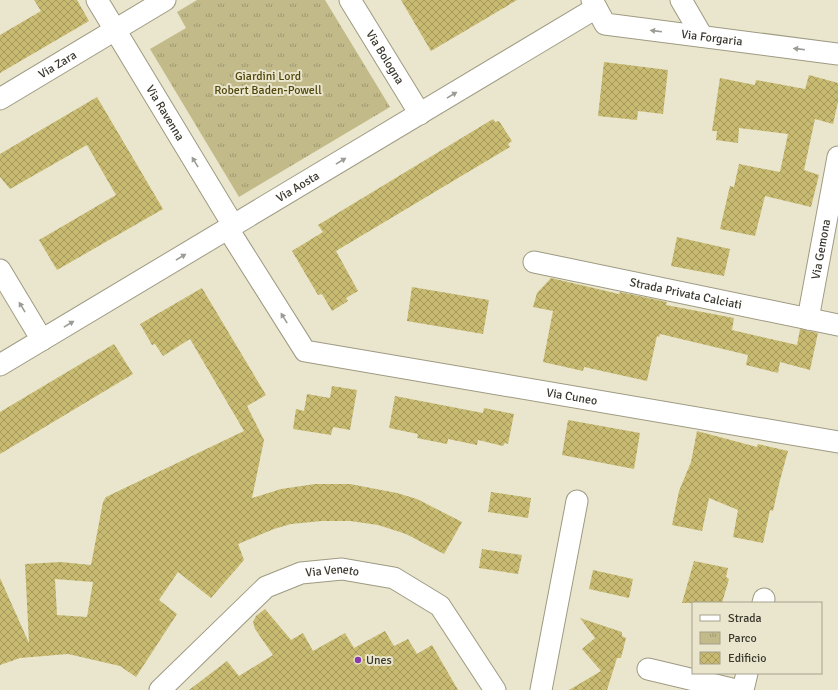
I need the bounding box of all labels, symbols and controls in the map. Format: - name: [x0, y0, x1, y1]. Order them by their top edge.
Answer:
- street label: Via Bologna: [362, 27, 407, 87]
- street label: Via Forgaria: [680, 27, 743, 50]
- one-way arrow: [650, 28, 662, 34]
- one-way arrow: [793, 46, 805, 52]
- street label: Via Zara: [36, 48, 80, 82]
- park label: Giardini Lord Robert Baden-Powell: [214, 69, 322, 98]
- street label: Via Ravenna: [142, 83, 187, 144]
- one-way arrow: [446, 91, 458, 98]
- one-way arrow: [191, 157, 199, 167]
- one-way arrow: [335, 158, 347, 165]
- street label: Via Aosta: [274, 168, 322, 206]
- street label: Via Gemona: [808, 218, 834, 281]
- one-way arrow: [175, 253, 187, 260]
- street label: Strada Privata Calciati: [628, 275, 743, 313]
- one-way arrow: [18, 302, 26, 312]
- one-way arrow: [281, 312, 288, 324]
- one-way arrow: [63, 320, 75, 327]
- street label: Via Cuneo: [545, 385, 598, 409]
- street label: Via Veneto: [305, 562, 360, 581]
- legend: [692, 602, 822, 674]
- text: Strada: [728, 611, 762, 626]
- text: Parco: [728, 631, 757, 646]
- text: Edificio: [728, 651, 766, 666]
- place label: Unes: [366, 653, 392, 668]
- marker: Unes: [353, 655, 363, 665]

